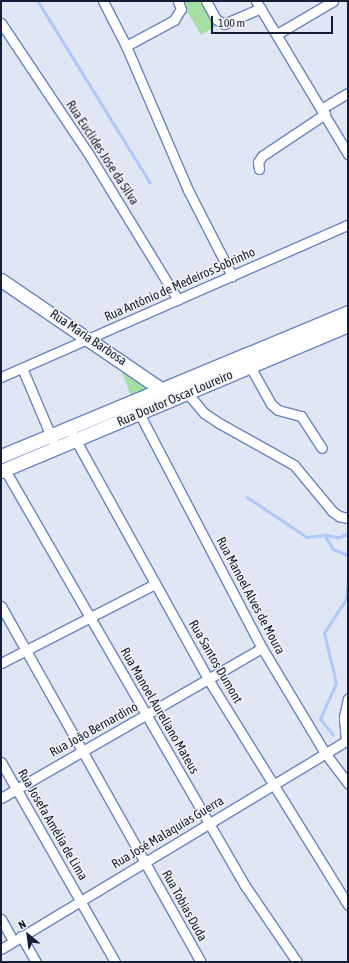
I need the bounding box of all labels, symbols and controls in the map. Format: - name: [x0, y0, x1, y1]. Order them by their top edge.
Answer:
- scale bar: [213, 8, 335, 34]
- text: 100 m: [218, 16, 245, 30]
- street label: Rua Euclides Jose da Silva: [62, 98, 142, 208]
- street label: Rua Antônio de Medeiros Sobrinho: [102, 245, 258, 325]
- street label: Rua Maria Barbosa: [47, 307, 129, 369]
- street label: Rua Doutor Oscar Loureiro: [115, 368, 235, 430]
- street label: Rua Manoel Alves de Moura: [212, 535, 288, 657]
- street label: Rua Santos Dumont: [185, 618, 245, 706]
- street label: Rua Manoel Aureliano Mateus: [116, 645, 202, 777]
- street label: Rua João Bernardino: [47, 699, 141, 761]
- street label: Rua Josefa Amélia de Lima: [14, 767, 90, 883]
- street label: Rua José Malaquias Guerra: [109, 793, 227, 873]
- street label: Rua Tobias Duda: [158, 868, 210, 944]
- north arrow: [8, 915, 48, 955]
- text: N: [16, 918, 28, 931]

